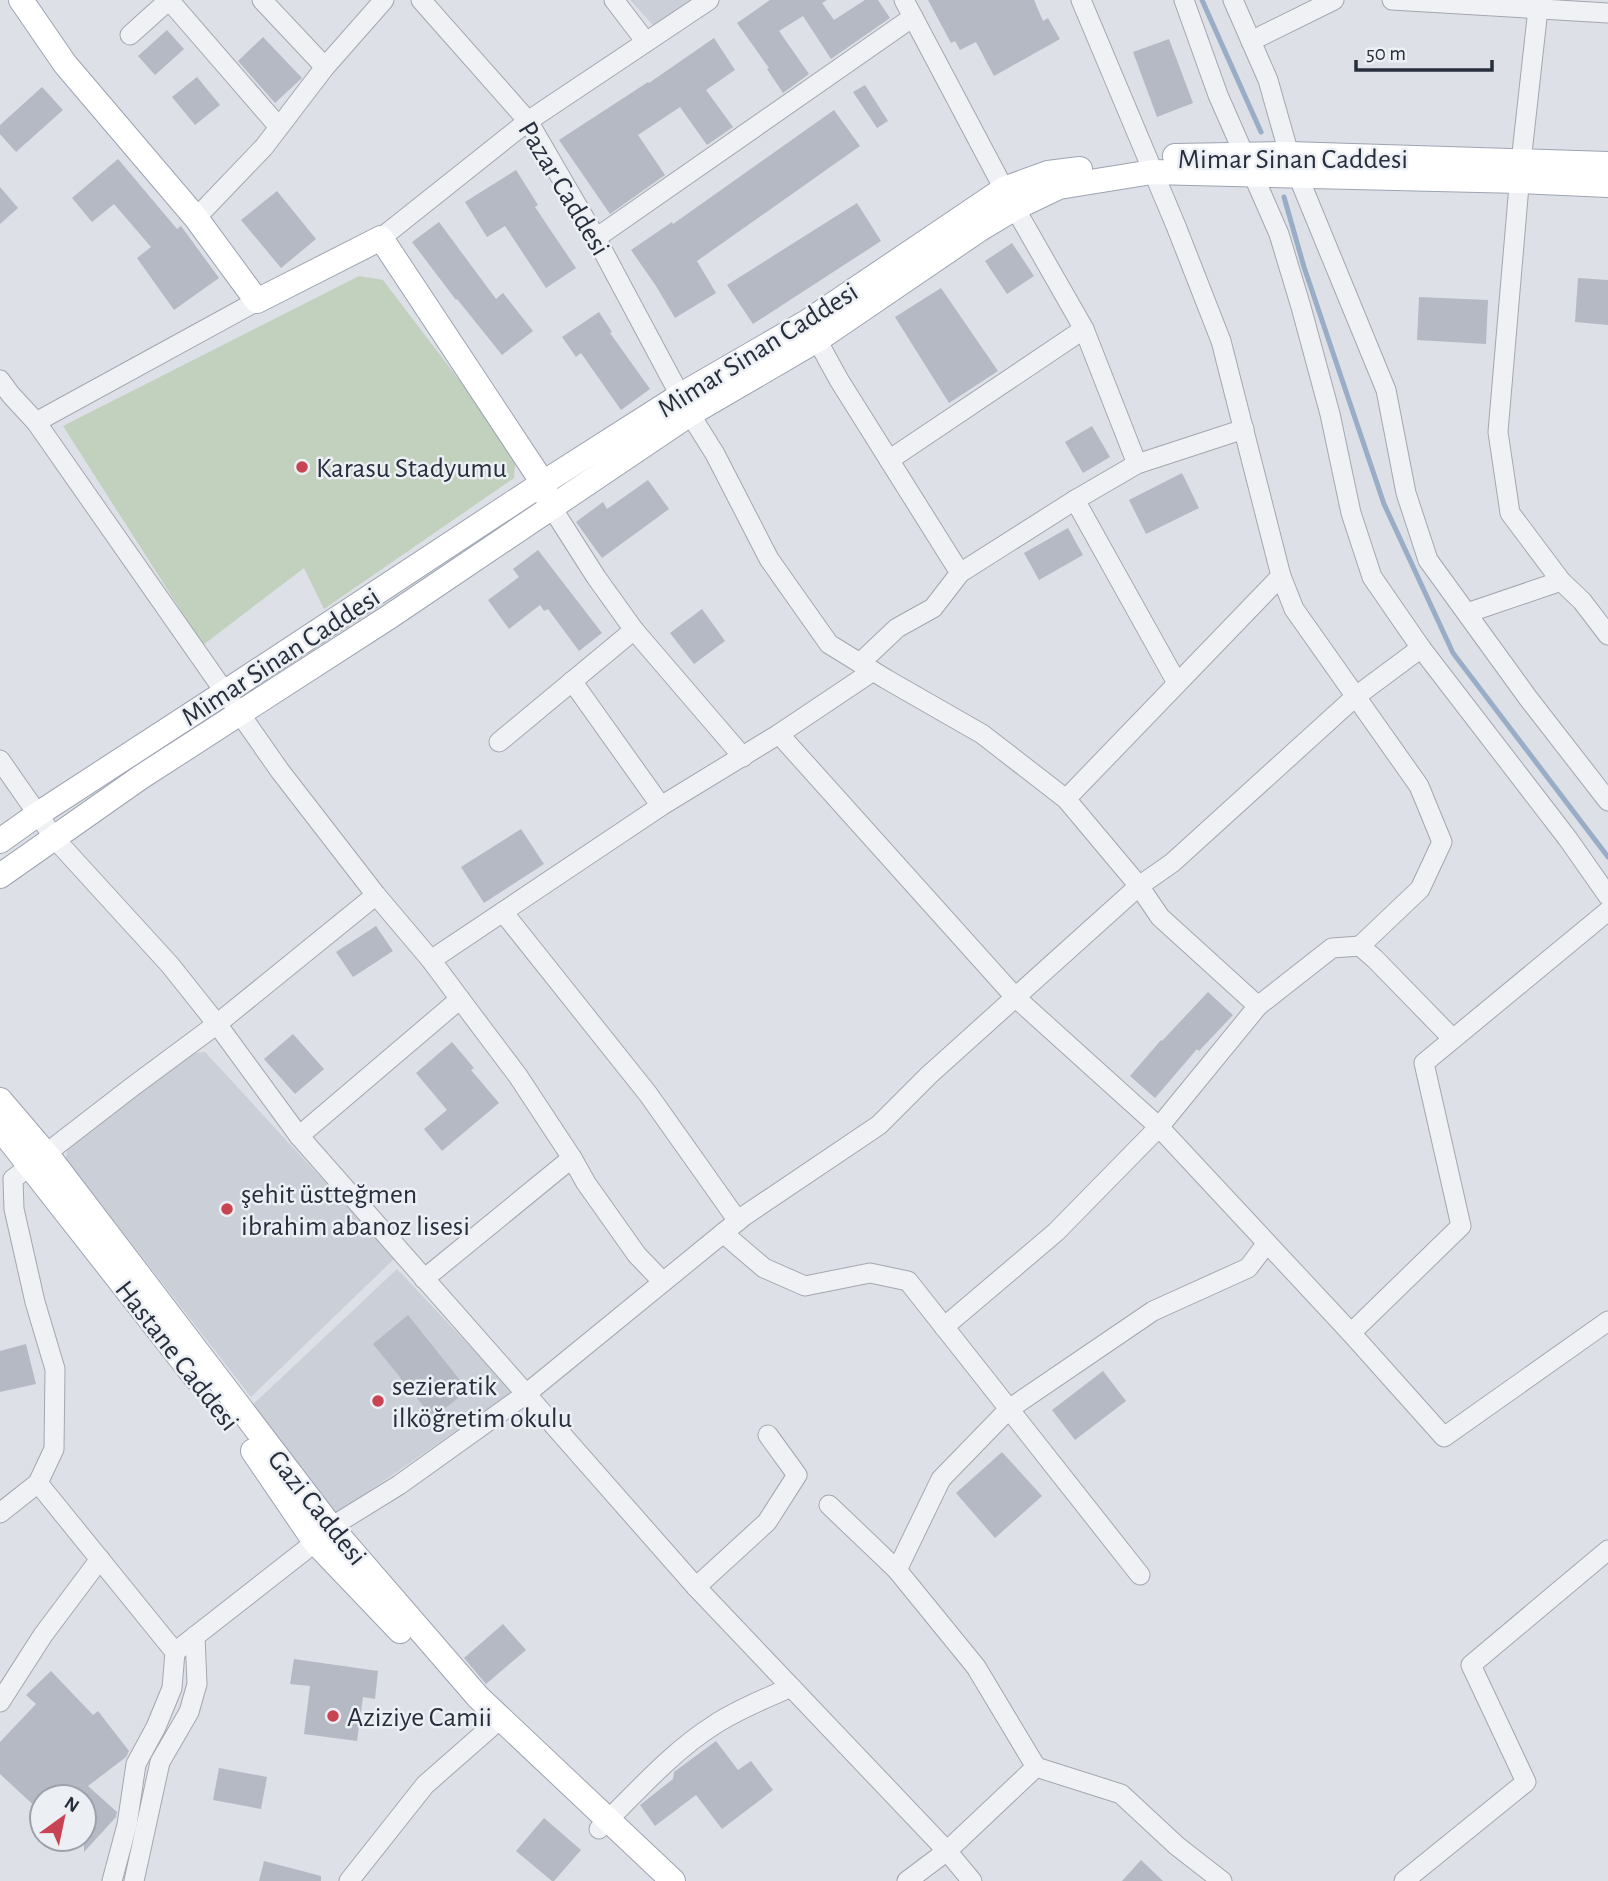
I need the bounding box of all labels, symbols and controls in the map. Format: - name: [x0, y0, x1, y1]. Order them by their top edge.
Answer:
- scale bar: [1356, 28, 1492, 72]
- text: 50 m: [1366, 43, 1406, 64]
- street label: Pazar Caddesi: [512, 117, 614, 261]
- street label: Mimar Sinan Caddesi: [1178, 146, 1408, 174]
- street label: Mimar Sinan Caddesi: [653, 278, 863, 424]
- place label: Karasu Stadyumu: [316, 455, 507, 483]
- marker: Karasu Stadyumu: [294, 459, 310, 475]
- street label: Mimar Sinan Caddesi: [177, 583, 385, 732]
- place label: şehit üstteğmen ibrahim abanoz lisesi: [241, 1181, 470, 1241]
- marker: şehit üstteğmen ibrahim abanoz lisesi: [219, 1201, 235, 1217]
- street label: Hastane Caddesi: [109, 1276, 243, 1437]
- place label: sezieratik ilköğretim okulu: [392, 1373, 572, 1433]
- marker: sezieratik ilköğretim okulu: [370, 1393, 386, 1409]
- street label: Gazi Caddesi: [262, 1445, 371, 1571]
- place label: Aziziye Camii: [347, 1704, 492, 1732]
- marker: Aziziye Camii: [325, 1708, 341, 1724]
- north arrow: [28, 1783, 98, 1853]
- text: N: [61, 1793, 82, 1817]

